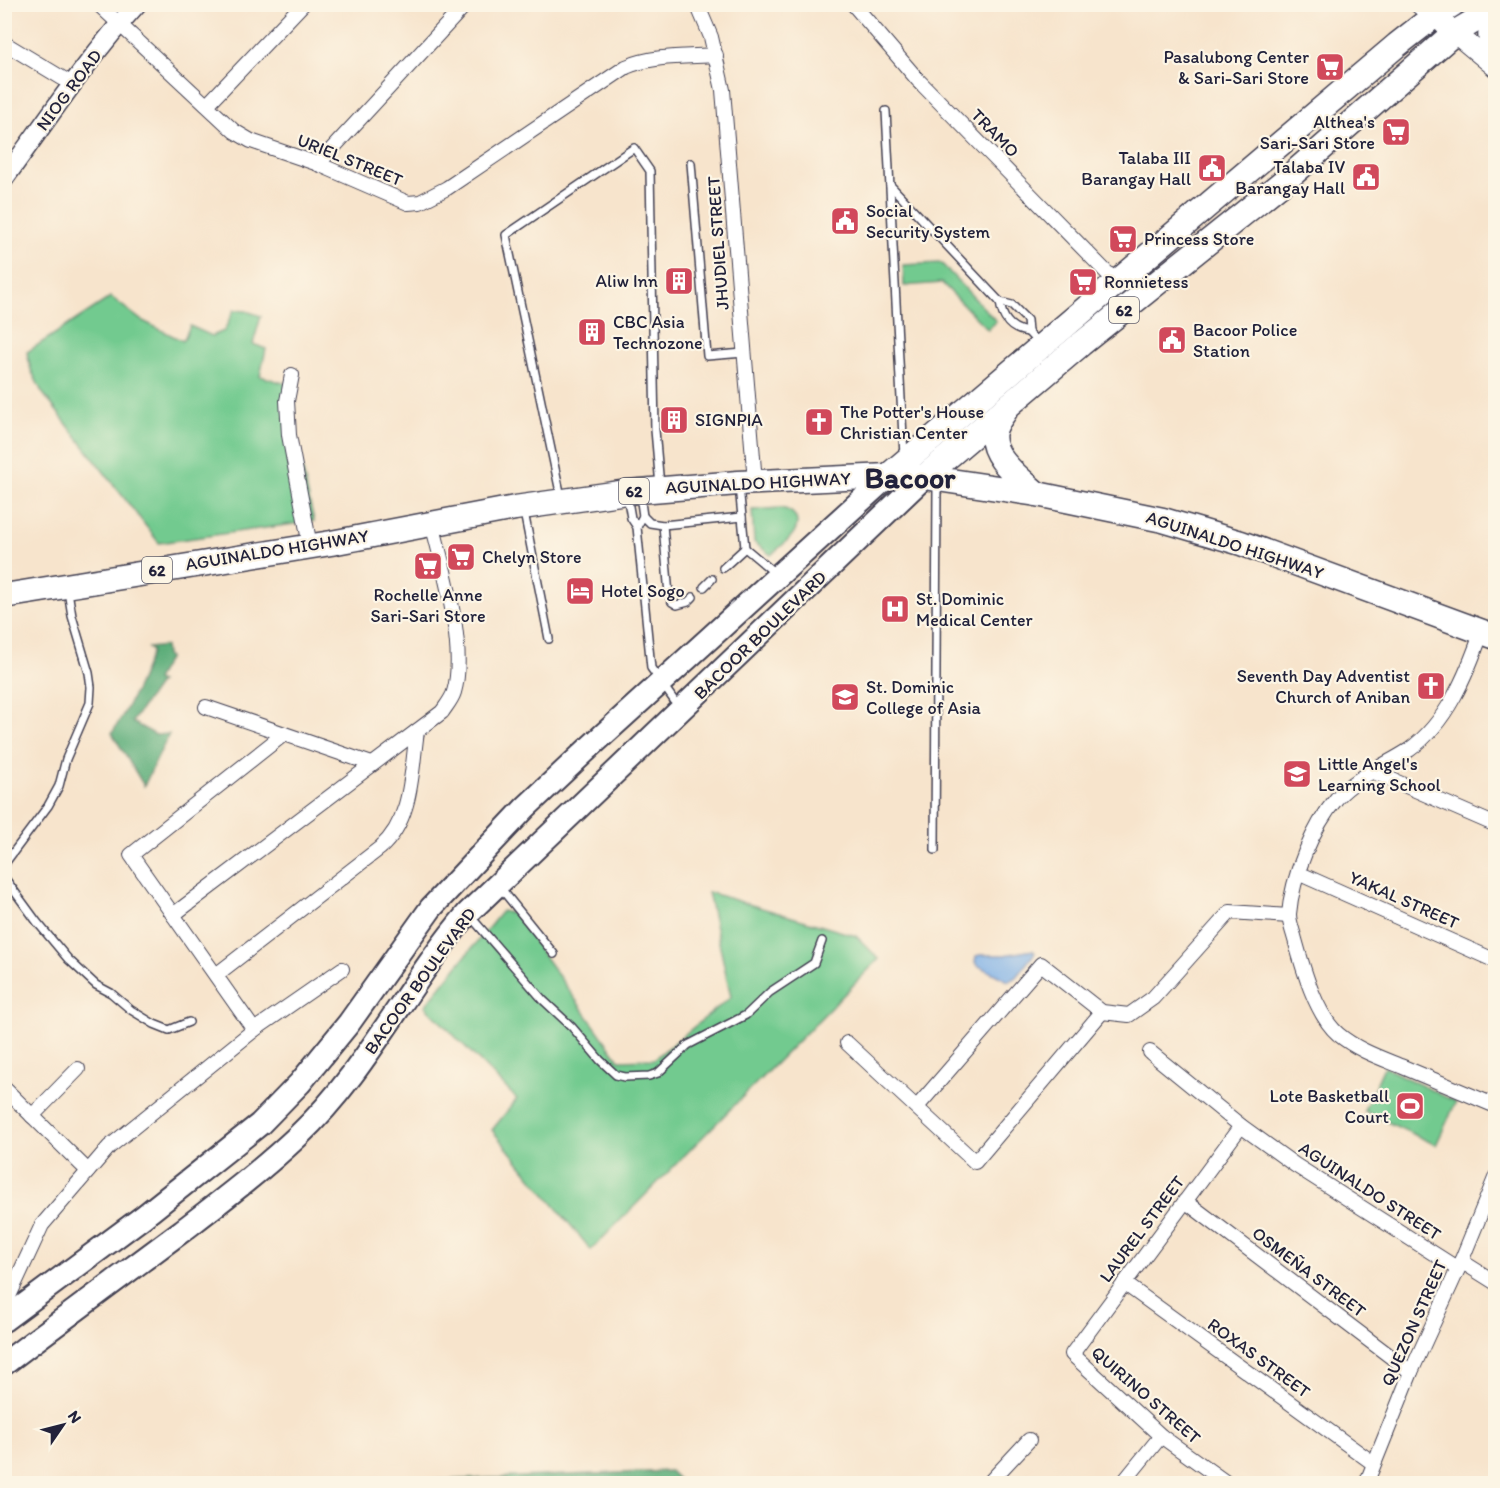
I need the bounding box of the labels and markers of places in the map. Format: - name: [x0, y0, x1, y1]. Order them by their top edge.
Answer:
- place label: Pasalubong Center & Sari-Sari Store: [1163, 46, 1309, 89]
- supermarket icon: Pasalubong Center & Sari-Sari Store: [1314, 51, 1346, 83]
- place label: Althea's Sari-Sari Store: [1260, 111, 1375, 154]
- supermarket icon: Althea's Sari-Sari Store: [1380, 116, 1412, 148]
- place label: Talaba III Barangay Hall: [1081, 147, 1191, 190]
- public building icon: Talaba III Barangay Hall: [1196, 152, 1228, 184]
- place label: Talaba IV Barangay Hall: [1235, 156, 1345, 199]
- public building icon: Talaba IV Barangay Hall: [1350, 161, 1382, 193]
- place label: Social Security System: [866, 200, 991, 243]
- public building icon: Social Security System: [829, 205, 861, 237]
- supermarket icon: Princess Store: [1107, 223, 1139, 255]
- place label: Princess Store: [1144, 228, 1254, 250]
- building icon: Aliw Inn: [663, 265, 695, 297]
- supermarket icon: Ronnietess: [1067, 266, 1099, 298]
- place label: Aliw Inn: [595, 270, 658, 292]
- place label: Ronnietess: [1104, 271, 1188, 293]
- place label: CBC Asia Technozone: [613, 311, 703, 354]
- building icon: CBC Asia Technozone: [576, 316, 608, 348]
- place label: Bacoor Police Station: [1193, 319, 1297, 362]
- public building icon: Bacoor Police Station: [1156, 324, 1188, 356]
- place label: The Potter's House Christian Center: [840, 401, 984, 444]
- building icon: SIGNPIA: [658, 404, 690, 436]
- church icon: The Potter's House Christian Center: [803, 406, 835, 438]
- place label: SIGNPIA: [695, 409, 763, 431]
- supermarket icon: Chelyn Store: [445, 541, 477, 573]
- place label: Chelyn Store: [482, 546, 581, 568]
- supermarket icon: Rochelle Anne Sari-Sari Store: [412, 550, 444, 582]
- hotel icon: Hotel Sogo: [564, 575, 596, 607]
- place label: Hotel Sogo: [601, 580, 685, 602]
- place label: Rochelle Anne Sari-Sari Store: [370, 584, 486, 627]
- place label: St. Dominic Medical Center: [916, 588, 1034, 631]
- hospital icon: St. Dominic Medical Center: [879, 593, 911, 625]
- place label: Seventh Day Adventist Church of Aniban: [1237, 665, 1410, 708]
- church icon: Seventh Day Adventist Church of Aniban: [1415, 670, 1447, 702]
- place label: St. Dominic College of Asia: [866, 676, 982, 719]
- school or university icon: St. Dominic College of Asia: [829, 681, 861, 713]
- place label: Little Angel's Learning School: [1318, 753, 1441, 796]
- school or university icon: Little Angel's Learning School: [1281, 758, 1313, 790]
- place label: Lote Basketball Court: [1270, 1085, 1389, 1128]
- sports icon: Lote Basketball Court: [1394, 1090, 1426, 1122]

